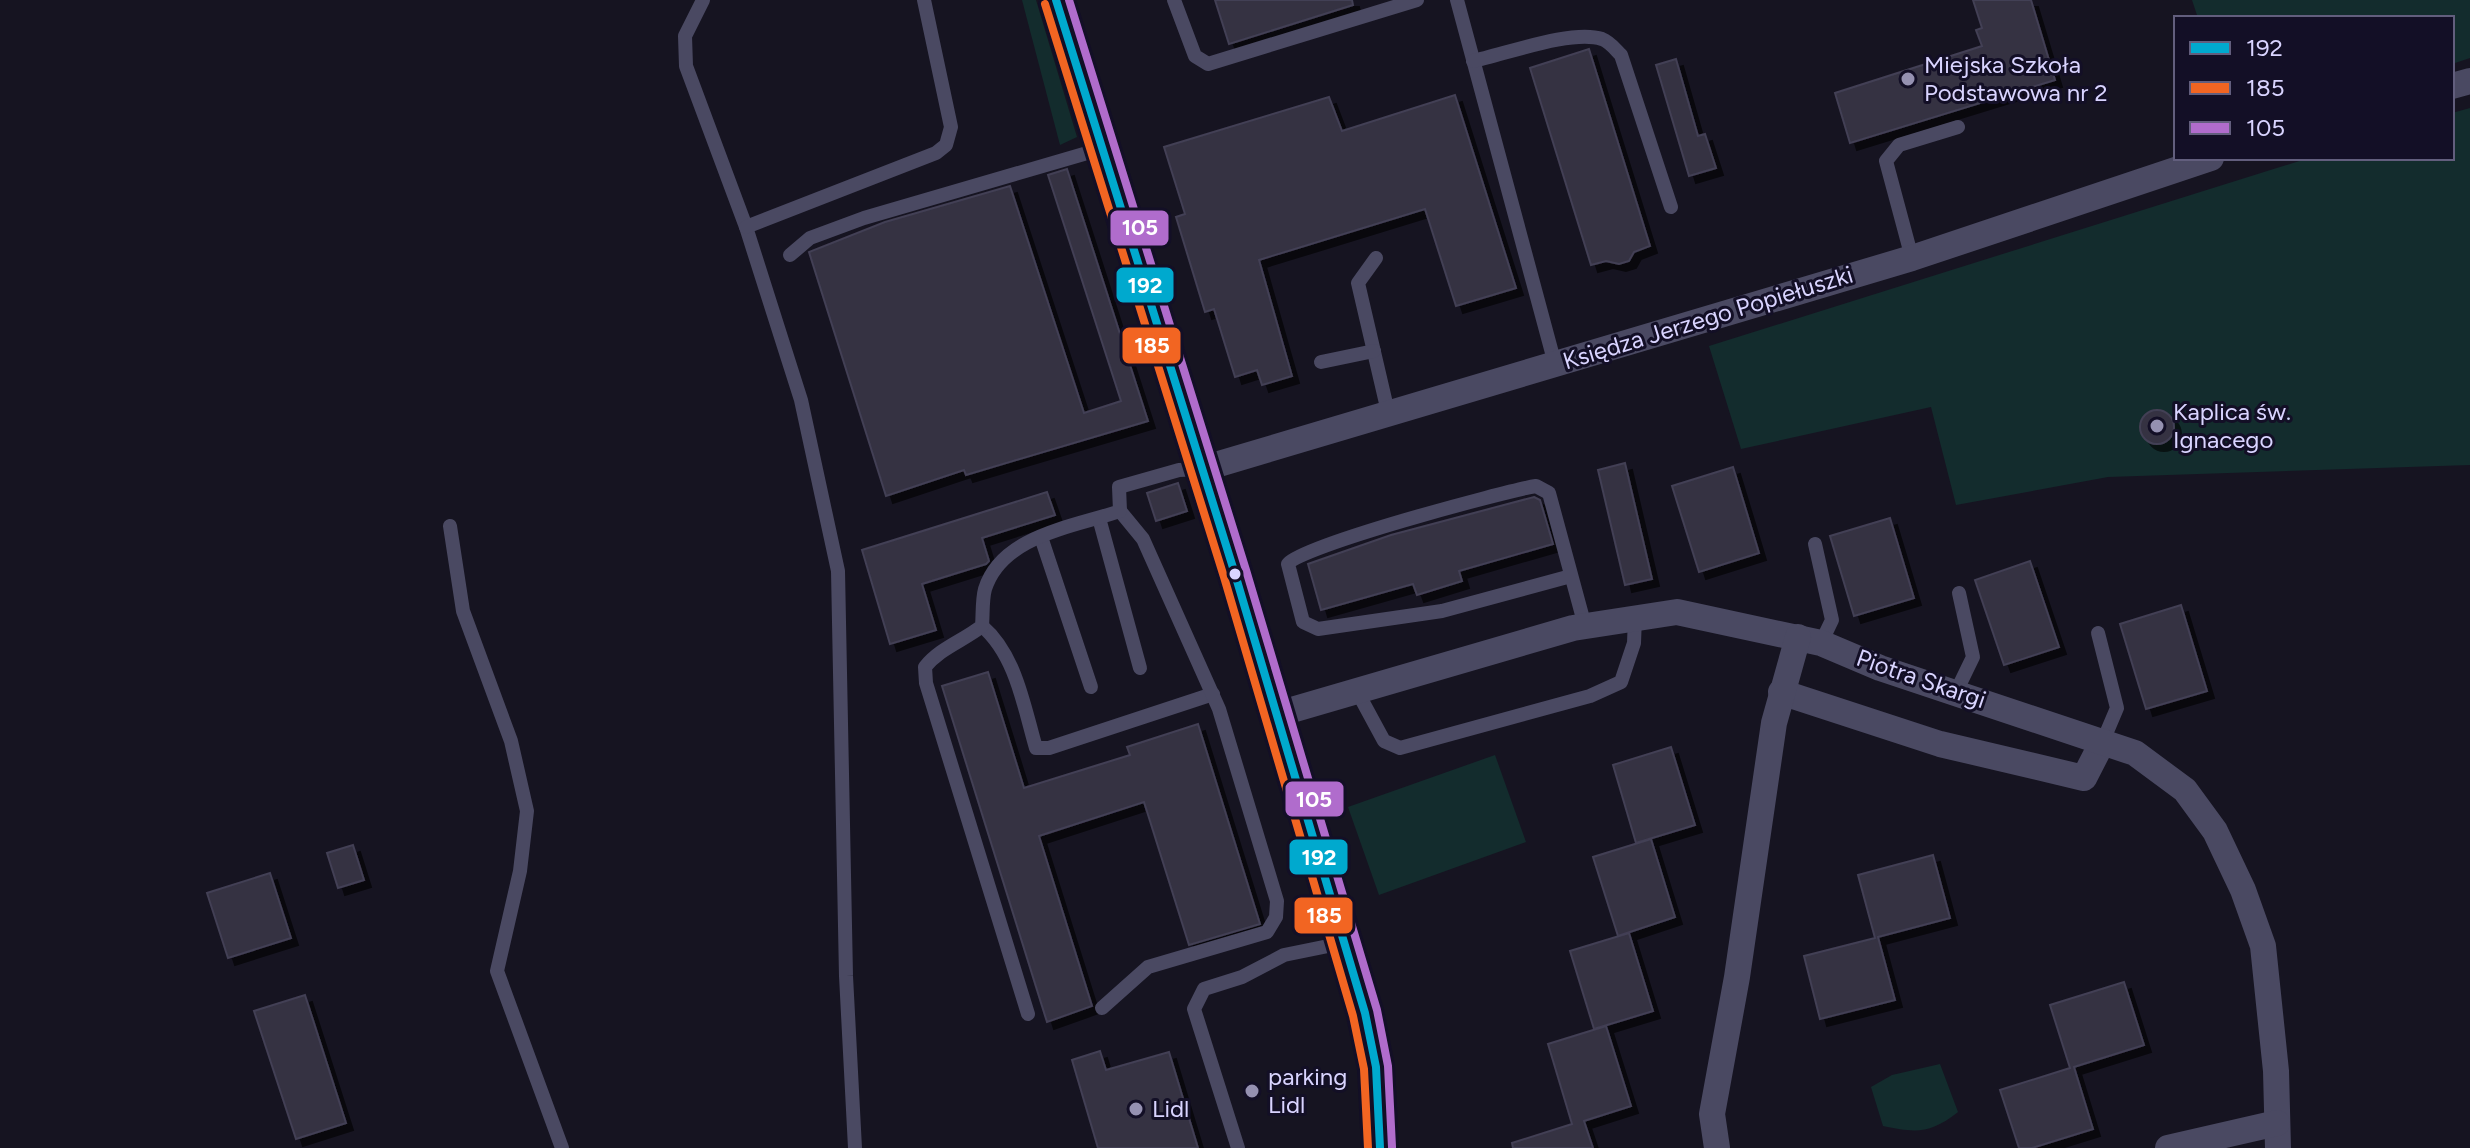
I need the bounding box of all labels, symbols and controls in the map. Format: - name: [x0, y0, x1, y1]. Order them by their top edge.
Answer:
- legend: [2174, 16, 2454, 160]
- text: 192: [2246, 33, 2283, 62]
- place label: Miejska Szkoła Podstawowa nr 2: [1924, 50, 2108, 107]
- marker: Miejska Szkoła Podstawowa nr 2: [1899, 70, 1917, 88]
- text: 185: [2246, 73, 2284, 102]
- text: 105: [2246, 113, 2285, 142]
- line badge: 105: [1109, 209, 1170, 247]
- text: 105: [1122, 214, 1158, 241]
- street label: Księdza Jerzego Popiełuszki: [1559, 260, 1856, 375]
- line badge: 192: [1115, 266, 1175, 304]
- text: 192: [1128, 272, 1162, 299]
- line badge: 185: [1121, 326, 1182, 365]
- text: 185: [1134, 332, 1170, 359]
- place label: Kaplica św. Ignacego: [2173, 397, 2291, 454]
- marker: Kaplica św. Ignacego: [2148, 417, 2166, 435]
- unlabelled marker: [1227, 566, 1243, 582]
- street label: Piotra Skargi: [1853, 643, 1990, 714]
- line badge: 105: [1284, 780, 1345, 818]
- text: 105: [1296, 786, 1332, 813]
- line badge: 192: [1288, 838, 1349, 876]
- text: 192: [1302, 844, 1336, 871]
- line badge: 185: [1293, 896, 1354, 935]
- text: 185: [1306, 902, 1342, 929]
- place label: parking Lidl: [1268, 1062, 1347, 1119]
- marker: parking Lidl: [1243, 1082, 1261, 1100]
- place label: Lidl: [1152, 1094, 1189, 1123]
- marker: Lidl: [1127, 1100, 1145, 1118]

